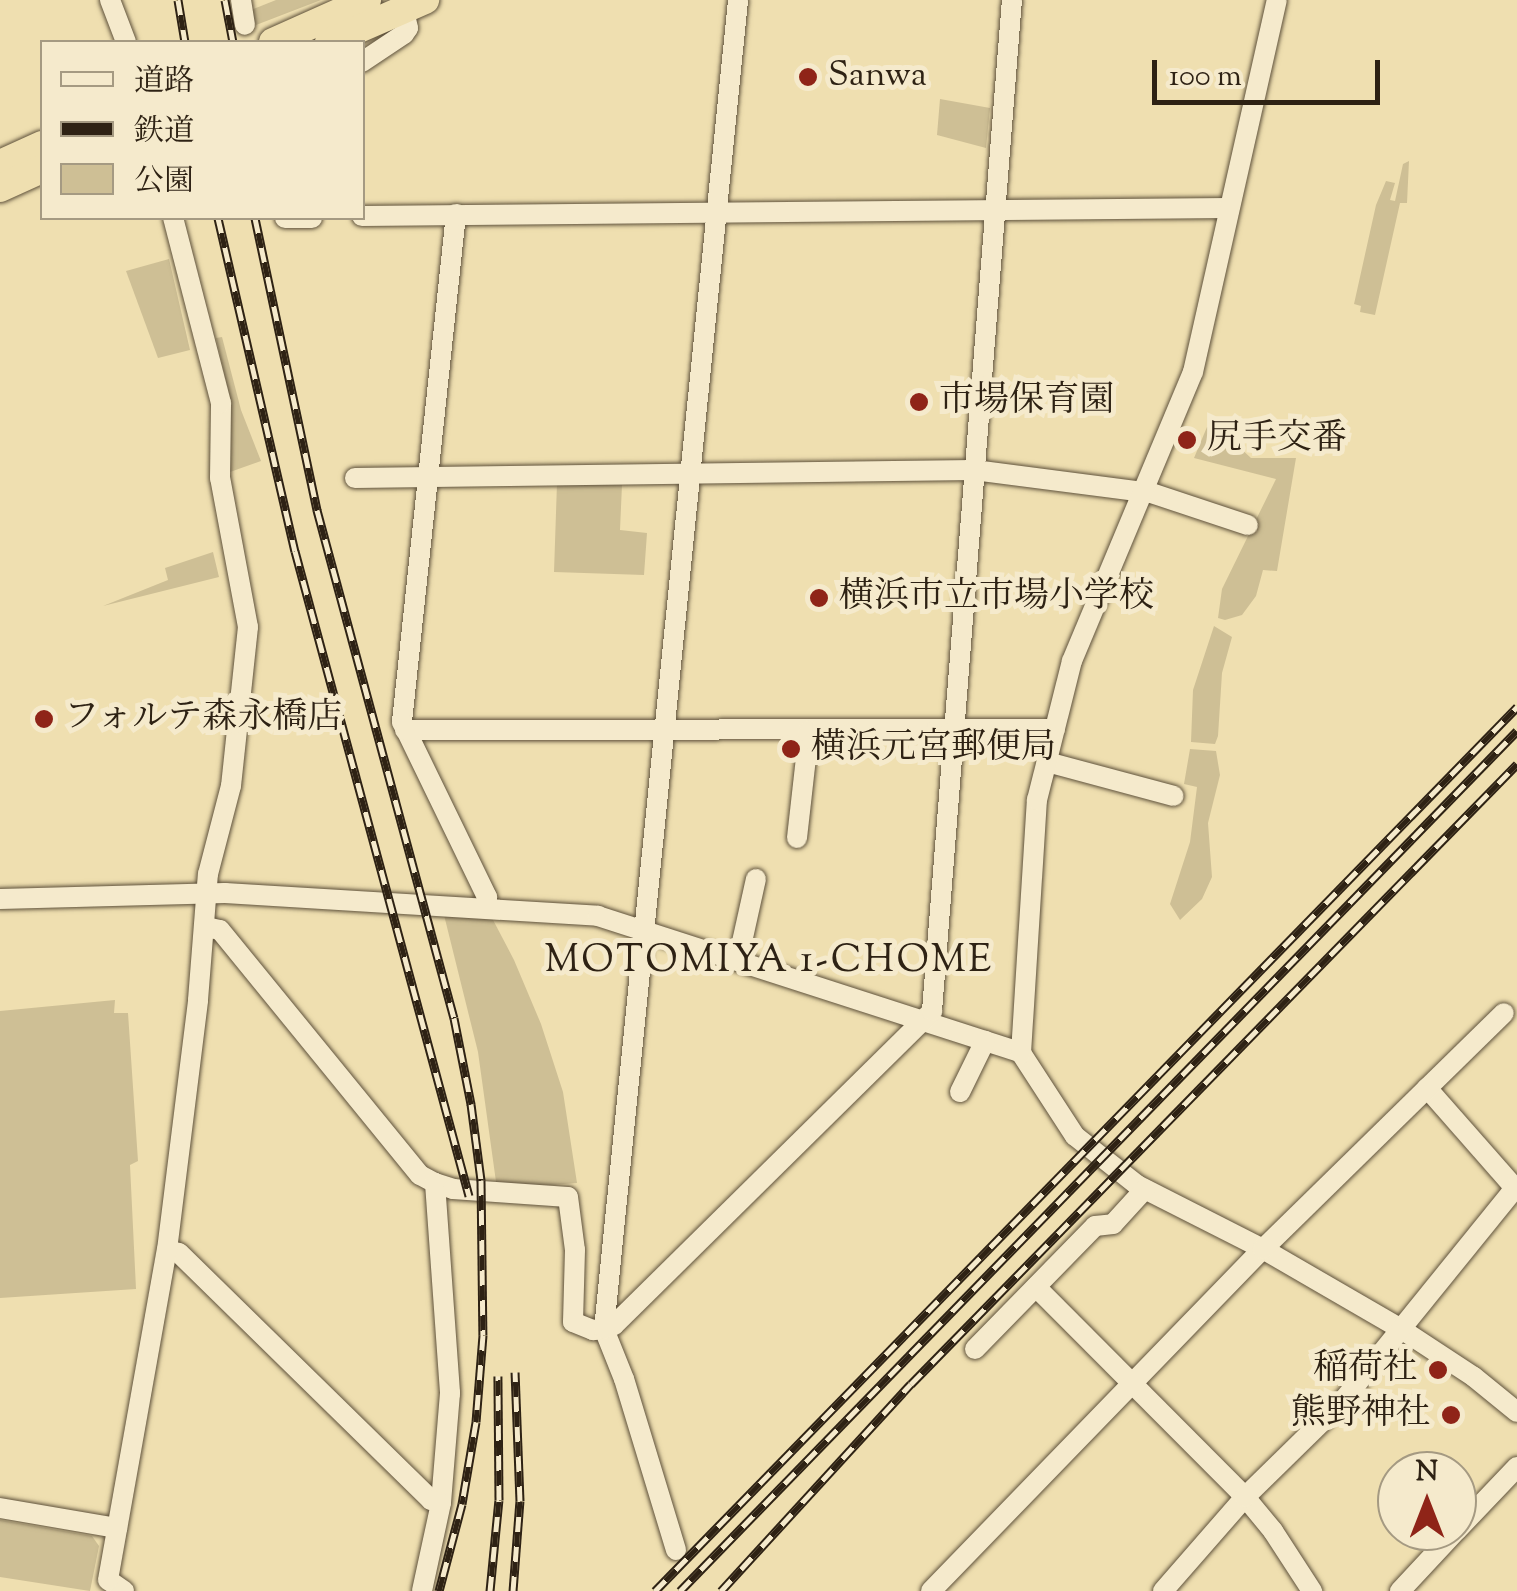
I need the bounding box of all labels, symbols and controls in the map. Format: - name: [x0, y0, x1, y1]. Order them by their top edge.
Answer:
- legend: [40, 40, 365, 220]
- scale bar: [1157, 40, 1384, 102]
- place label: Sanwa: [828, 56, 927, 98]
- text: 100 m: [1169, 56, 1242, 99]
- text: 道路: [134, 61, 194, 104]
- marker: Sanwa: [797, 66, 819, 88]
- text: 鉄道: [134, 111, 194, 154]
- text: 公園: [134, 161, 194, 204]
- place label: 市場保育園: [939, 381, 1114, 423]
- marker: 市場保育園: [908, 391, 930, 413]
- place label: 尻手交番: [1207, 419, 1347, 461]
- marker: 尻手交番: [1176, 429, 1198, 451]
- place label: 横浜市立市場小学校: [839, 577, 1154, 619]
- marker: 横浜市立市場小学校: [808, 587, 830, 609]
- place label: フォルテ森永橋店: [64, 698, 344, 740]
- marker: フォルテ森永橋店: [33, 708, 55, 730]
- place label: 横浜元宮郵便局: [811, 728, 1056, 770]
- marker: 横浜元宮郵便局: [780, 738, 802, 760]
- district label: MOTOMIYA 1-CHOME: [544, 940, 994, 986]
- place label: 稲荷社: [1313, 1349, 1418, 1391]
- marker: 稲荷社: [1427, 1359, 1449, 1381]
- place label: 熊野神社: [1291, 1394, 1431, 1436]
- marker: 熊野神社: [1440, 1404, 1462, 1426]
- north arrow: [1377, 1451, 1477, 1551]
- text: N: [1416, 1453, 1438, 1493]

